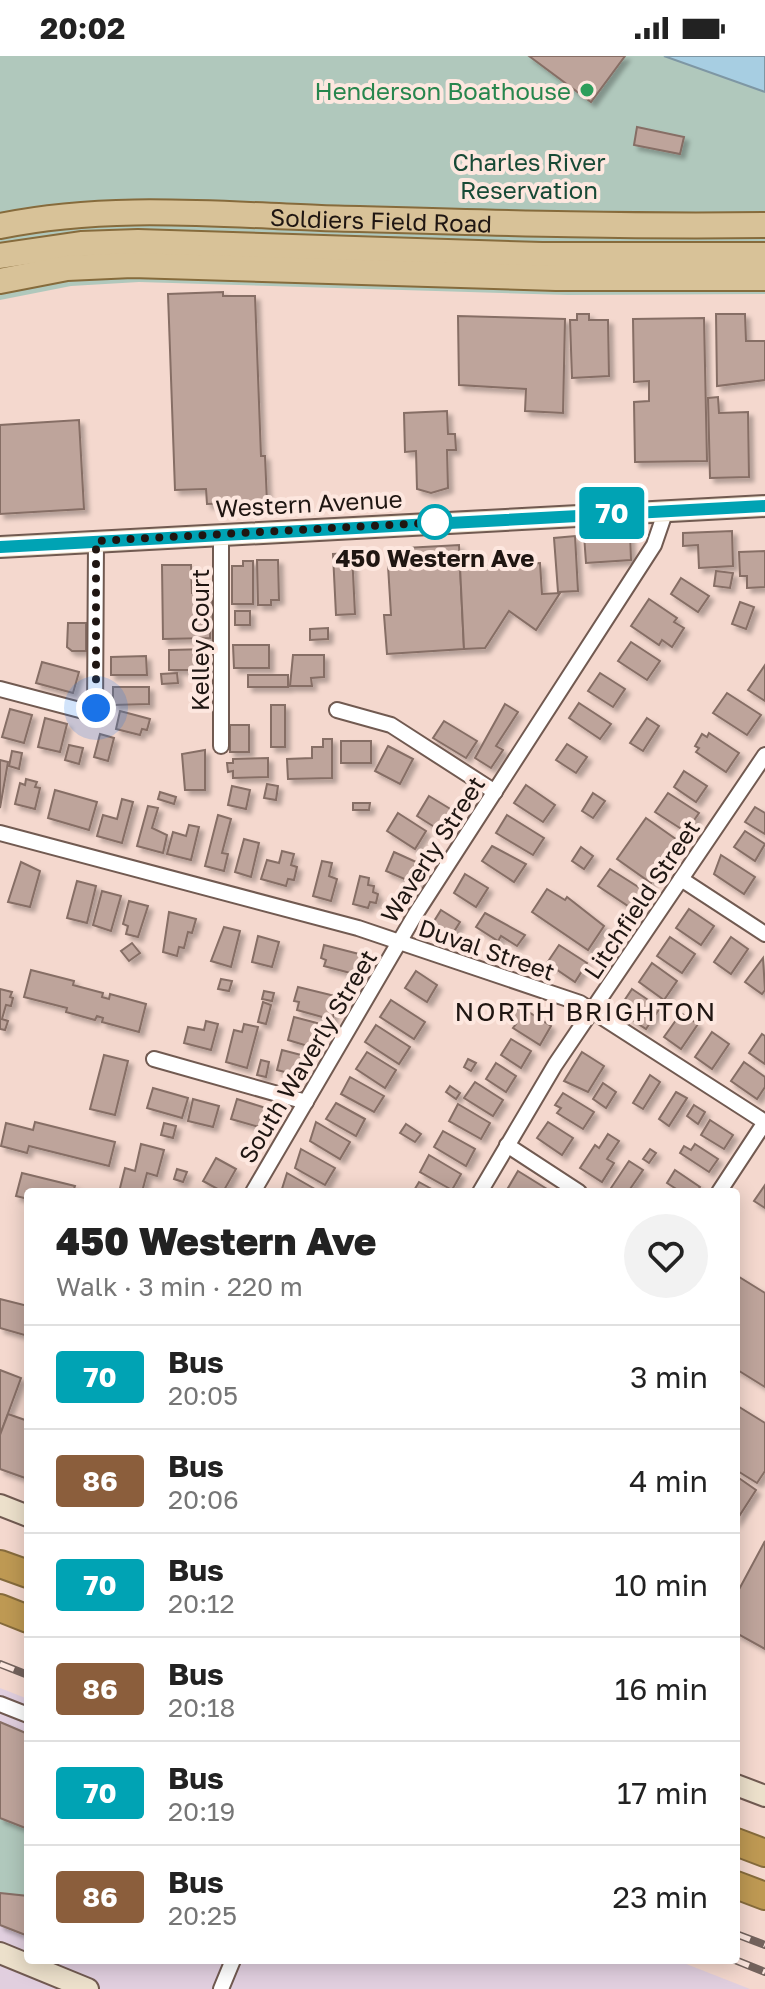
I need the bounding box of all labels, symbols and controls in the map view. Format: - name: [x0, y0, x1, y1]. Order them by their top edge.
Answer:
- text: 20:02: [40, 10, 125, 46]
- place label: Henderson Boathouse: [314, 76, 571, 105]
- marker: Henderson Boathouse: [578, 81, 596, 99]
- park label: Charles River Reservation: [452, 147, 606, 204]
- street label: Soldiers Field Road: [269, 201, 492, 237]
- street label: Western Avenue: [215, 484, 403, 522]
- line badge: 70: [576, 487, 648, 539]
- text: 70: [595, 496, 629, 529]
- marker: 450 Western Ave: [418, 505, 452, 539]
- place label: 450 Western Ave: [336, 543, 534, 572]
- street label: Kelley Court: [185, 569, 214, 711]
- your location: [76, 688, 116, 728]
- street label: Waverly Street: [374, 770, 490, 928]
- street label: Litchfield Street: [577, 814, 705, 984]
- street label: Duval Street: [415, 912, 559, 986]
- street label: South Waverly Street: [232, 944, 382, 1168]
- district label: NORTH BRIGHTON: [455, 996, 717, 1027]
- button: heart: [624, 1214, 708, 1298]
- text: 450 Western Ave: [56, 1218, 376, 1263]
- text: Walk · 3 min · 220 m: [56, 1271, 303, 1302]
- text: Bus: [168, 1344, 224, 1380]
- text: 3 min: [630, 1359, 708, 1395]
- text: 70: [83, 1360, 117, 1393]
- text: 20:05: [168, 1380, 238, 1411]
- text: Bus: [168, 1448, 224, 1484]
- text: 4 min: [629, 1463, 708, 1499]
- text: 86: [82, 1464, 118, 1497]
- text: 20:06: [168, 1484, 239, 1515]
- text: Bus: [168, 1552, 224, 1588]
- text: 10 min: [614, 1567, 708, 1603]
- text: 70: [83, 1568, 117, 1601]
- text: 20:12: [168, 1588, 235, 1619]
- text: Bus: [168, 1656, 224, 1692]
- text: 16 min: [615, 1671, 708, 1707]
- text: 86: [82, 1672, 118, 1705]
- text: 20:18: [168, 1692, 235, 1723]
- text: Bus: [168, 1760, 224, 1796]
- text: 17 min: [617, 1775, 708, 1811]
- text: 70: [83, 1776, 117, 1809]
- text: 20:19: [168, 1796, 235, 1827]
- text: Bus: [168, 1864, 224, 1900]
- text: 23 min: [613, 1879, 708, 1915]
- text: 86: [82, 1880, 118, 1913]
- text: 20:25: [168, 1900, 237, 1931]

